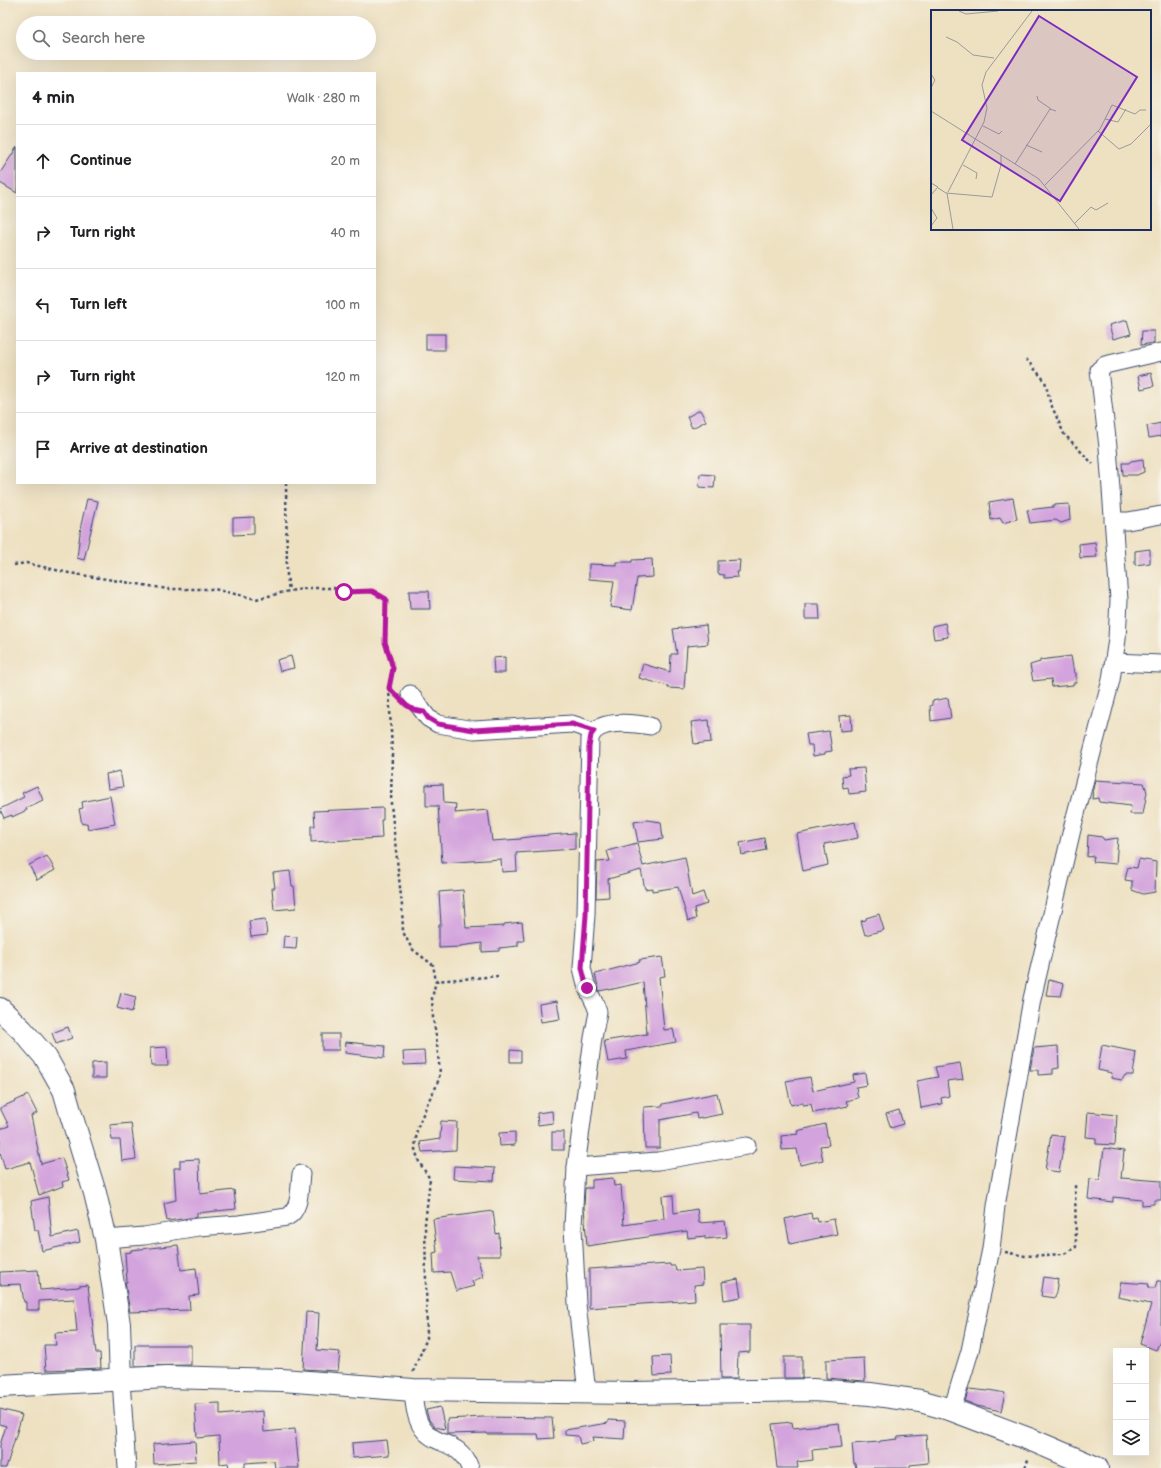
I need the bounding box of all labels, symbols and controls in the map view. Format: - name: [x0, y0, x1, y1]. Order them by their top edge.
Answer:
- inset map: [931, 10, 1151, 230]
- search box: [16, 16, 376, 60]
- icon: search: [30, 27, 52, 49]
- text: Search here: [62, 29, 145, 48]
- text: 4 min: [32, 88, 75, 108]
- text: Walk · 280 m: [287, 90, 360, 106]
- icon: ahead: [32, 150, 54, 172]
- text: Continue: [70, 151, 132, 170]
- text: 20 m: [330, 153, 360, 169]
- icon: right: [32, 222, 54, 244]
- text: Turn right: [70, 223, 135, 242]
- text: 40 m: [330, 225, 360, 241]
- icon: left: [32, 294, 54, 316]
- text: Turn left: [70, 295, 127, 314]
- text: 100 m: [325, 297, 360, 313]
- icon: right: [32, 366, 54, 388]
- text: Turn right: [70, 367, 135, 386]
- text: 120 m: [325, 369, 360, 385]
- icon: arrive: [32, 438, 54, 460]
- text: Arrive at destination: [70, 439, 208, 458]
- route start: [335, 583, 353, 601]
- route end: [578, 979, 596, 997]
- map controls: [1113, 1348, 1149, 1456]
- button: +: [1113, 1348, 1149, 1384]
- button: −: [1113, 1384, 1149, 1420]
- button: layers: [1113, 1420, 1149, 1456]

